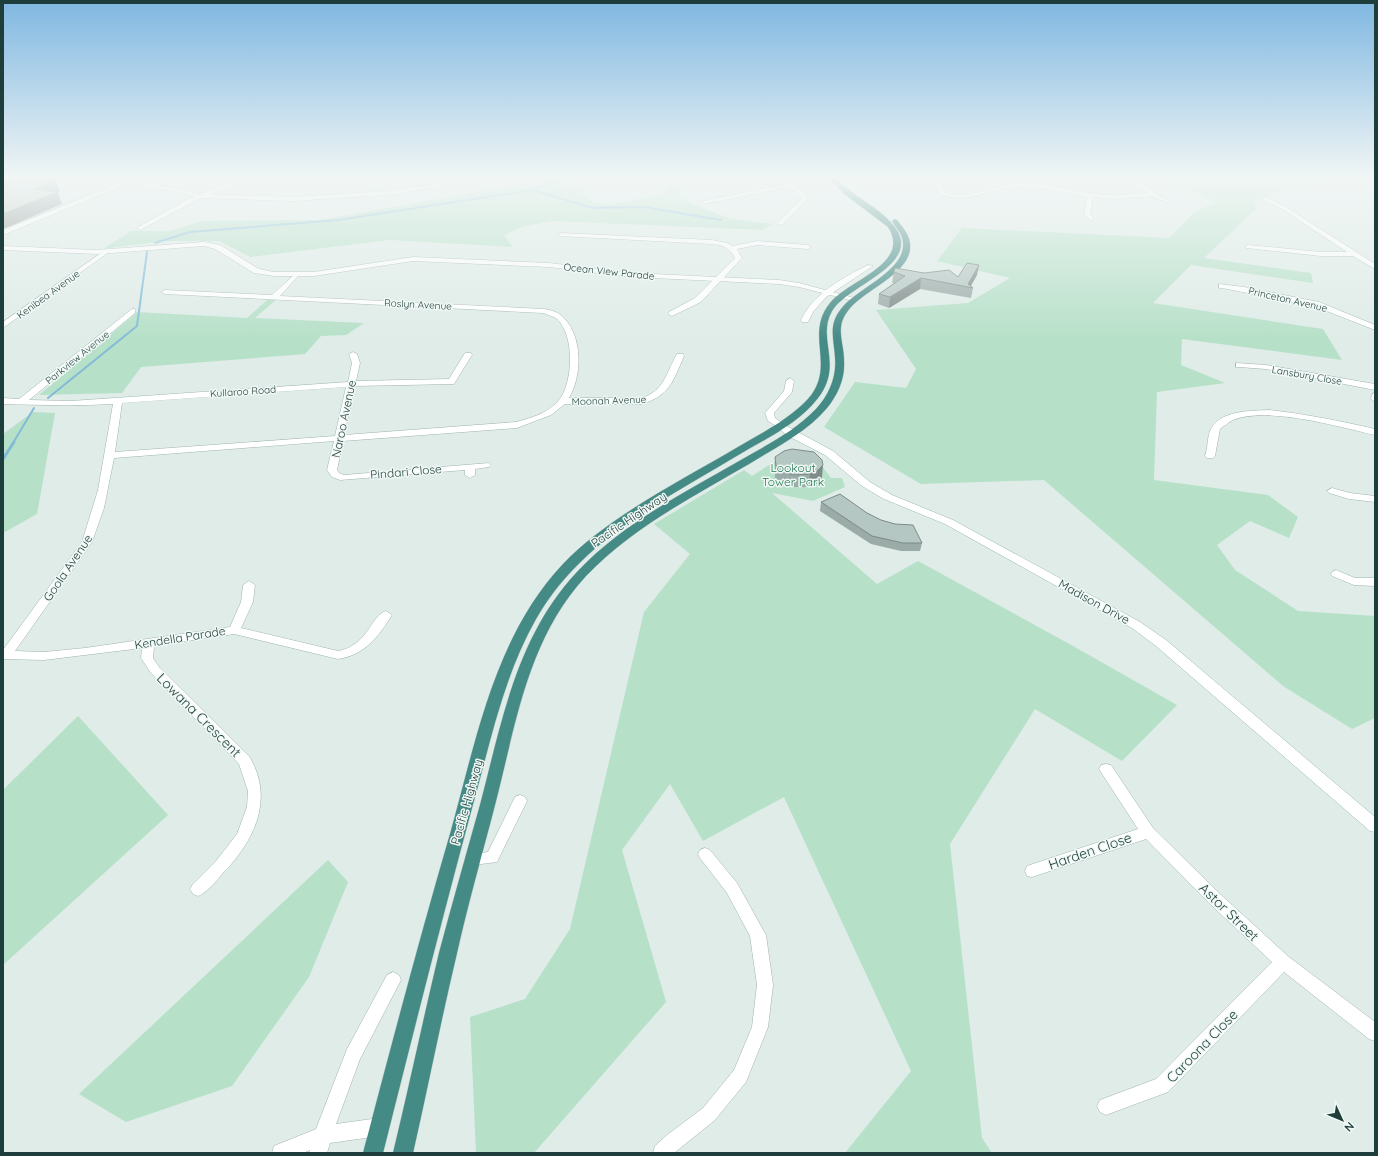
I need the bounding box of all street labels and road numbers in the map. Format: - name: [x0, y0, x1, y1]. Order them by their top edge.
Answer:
- street label: Ocean View Parade: [563, 260, 655, 283]
- street label: Kenibea Avenue: [14, 267, 83, 322]
- street label: Princeton Avenue: [1247, 284, 1329, 315]
- street label: Roslyn Avenue: [384, 296, 453, 313]
- street label: Parkview Avenue: [43, 327, 112, 387]
- street label: Lansbury Close: [1271, 363, 1343, 388]
- street label: Naroo Avenue: [328, 378, 359, 459]
- street label: Kullaroo Road: [210, 383, 277, 400]
- street label: Moonah Avenue: [571, 393, 647, 408]
- street label: Pindari Close: [370, 461, 443, 482]
- street label: Pacific Highway: [588, 489, 669, 550]
- street label: Goola Avenue: [40, 531, 96, 604]
- street label: Madison Drive: [1056, 576, 1133, 627]
- street label: Kendella Parade: [133, 623, 227, 652]
- street label: Lowana Crescent: [153, 669, 245, 761]
- street label: Pacific Highway: [447, 757, 486, 846]
- street label: Harden Close: [1046, 828, 1134, 874]
- street label: Astor Street: [1195, 879, 1263, 945]
- street label: Caroona Close: [1162, 1005, 1242, 1086]

